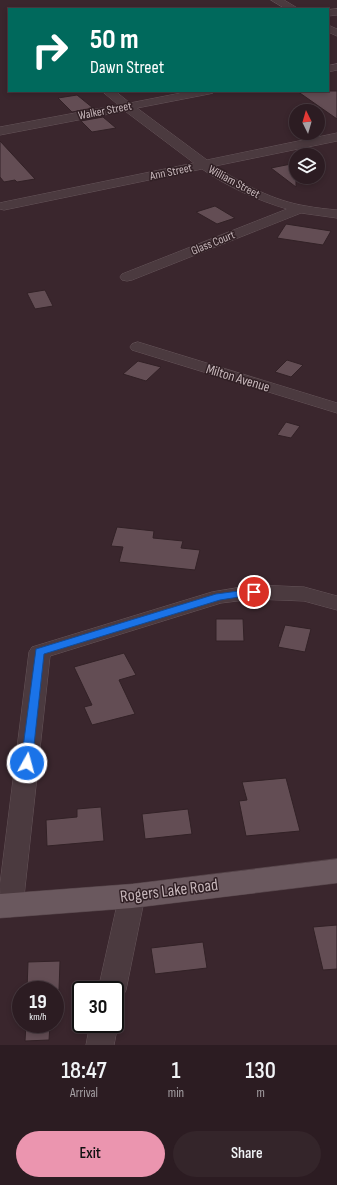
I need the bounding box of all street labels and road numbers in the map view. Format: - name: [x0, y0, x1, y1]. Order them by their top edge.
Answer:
- street label: Walker Street: [77, 98, 133, 124]
- street label: Ann Street: [147, 160, 194, 184]
- street label: William Street: [206, 162, 263, 202]
- street label: Glass Court: [189, 227, 238, 259]
- street label: Milton Avenue: [204, 360, 272, 396]
- street label: Rogers Lake Road: [119, 875, 219, 907]

